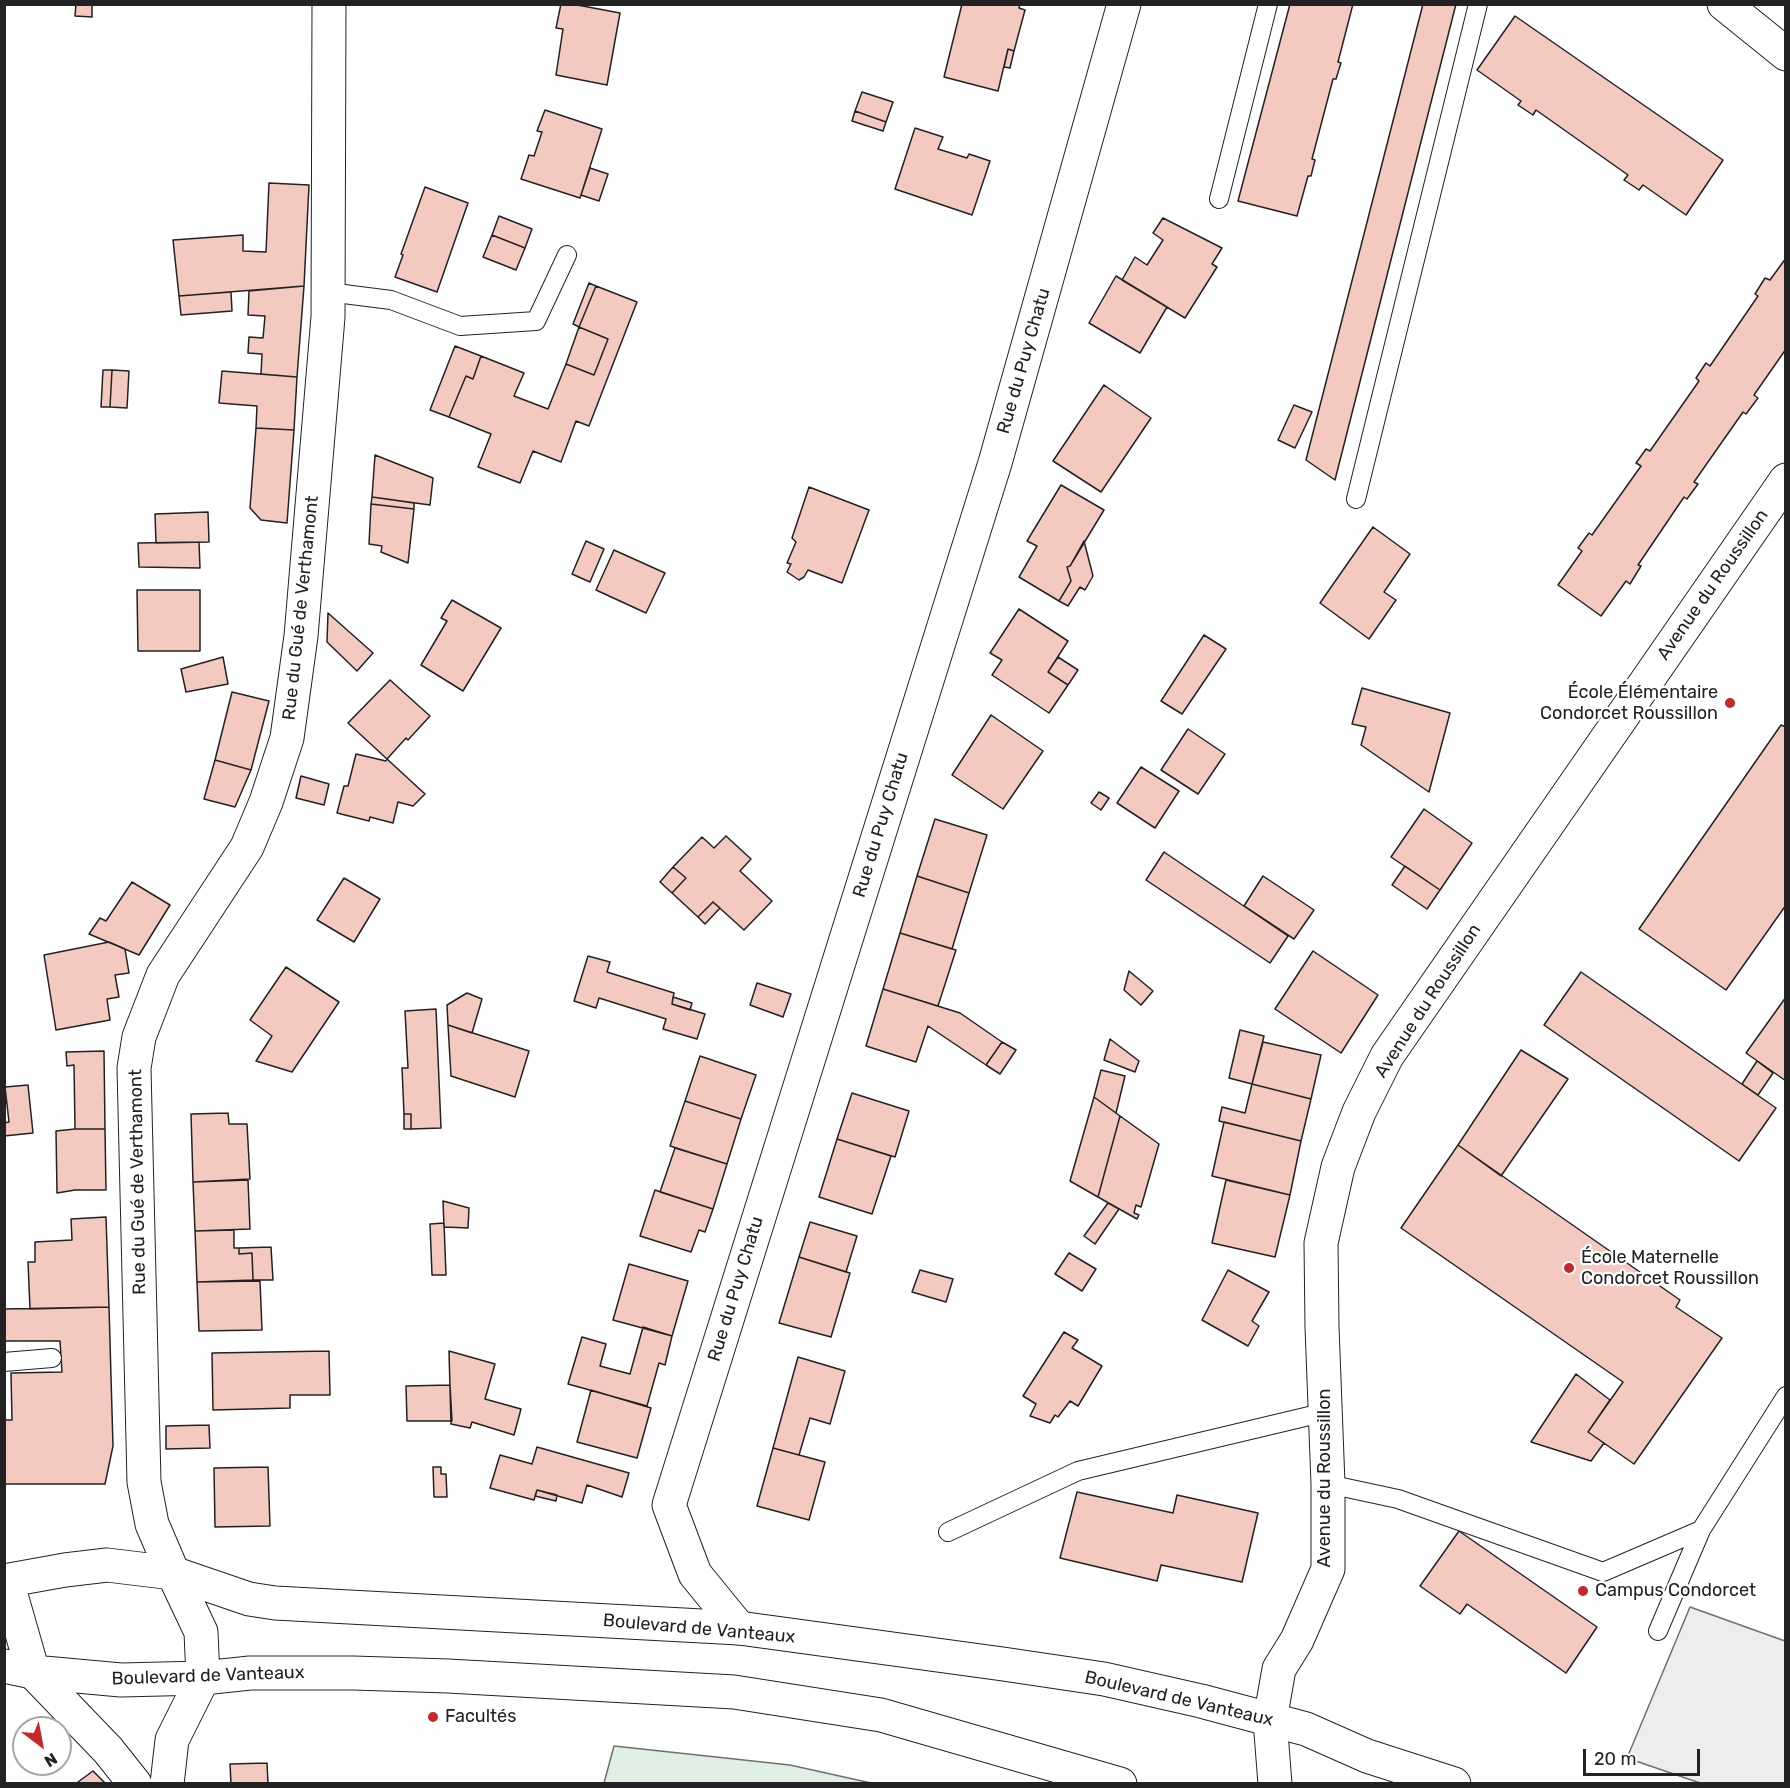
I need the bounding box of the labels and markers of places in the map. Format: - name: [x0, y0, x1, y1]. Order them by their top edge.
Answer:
- place label: École Élémentaire Condorcet Roussillon: [1540, 682, 1718, 724]
- marker: École Élémentaire Condorcet Roussillon: [1723, 696, 1737, 710]
- place label: École Maternelle Condorcet Roussillon: [1581, 1247, 1759, 1290]
- marker: École Maternelle Condorcet Roussillon: [1562, 1261, 1576, 1275]
- place label: Campus Condorcet: [1595, 1580, 1756, 1602]
- marker: Campus Condorcet: [1576, 1584, 1590, 1598]
- place label: Facultés: [445, 1706, 516, 1728]
- marker: Facultés: [426, 1710, 440, 1724]

